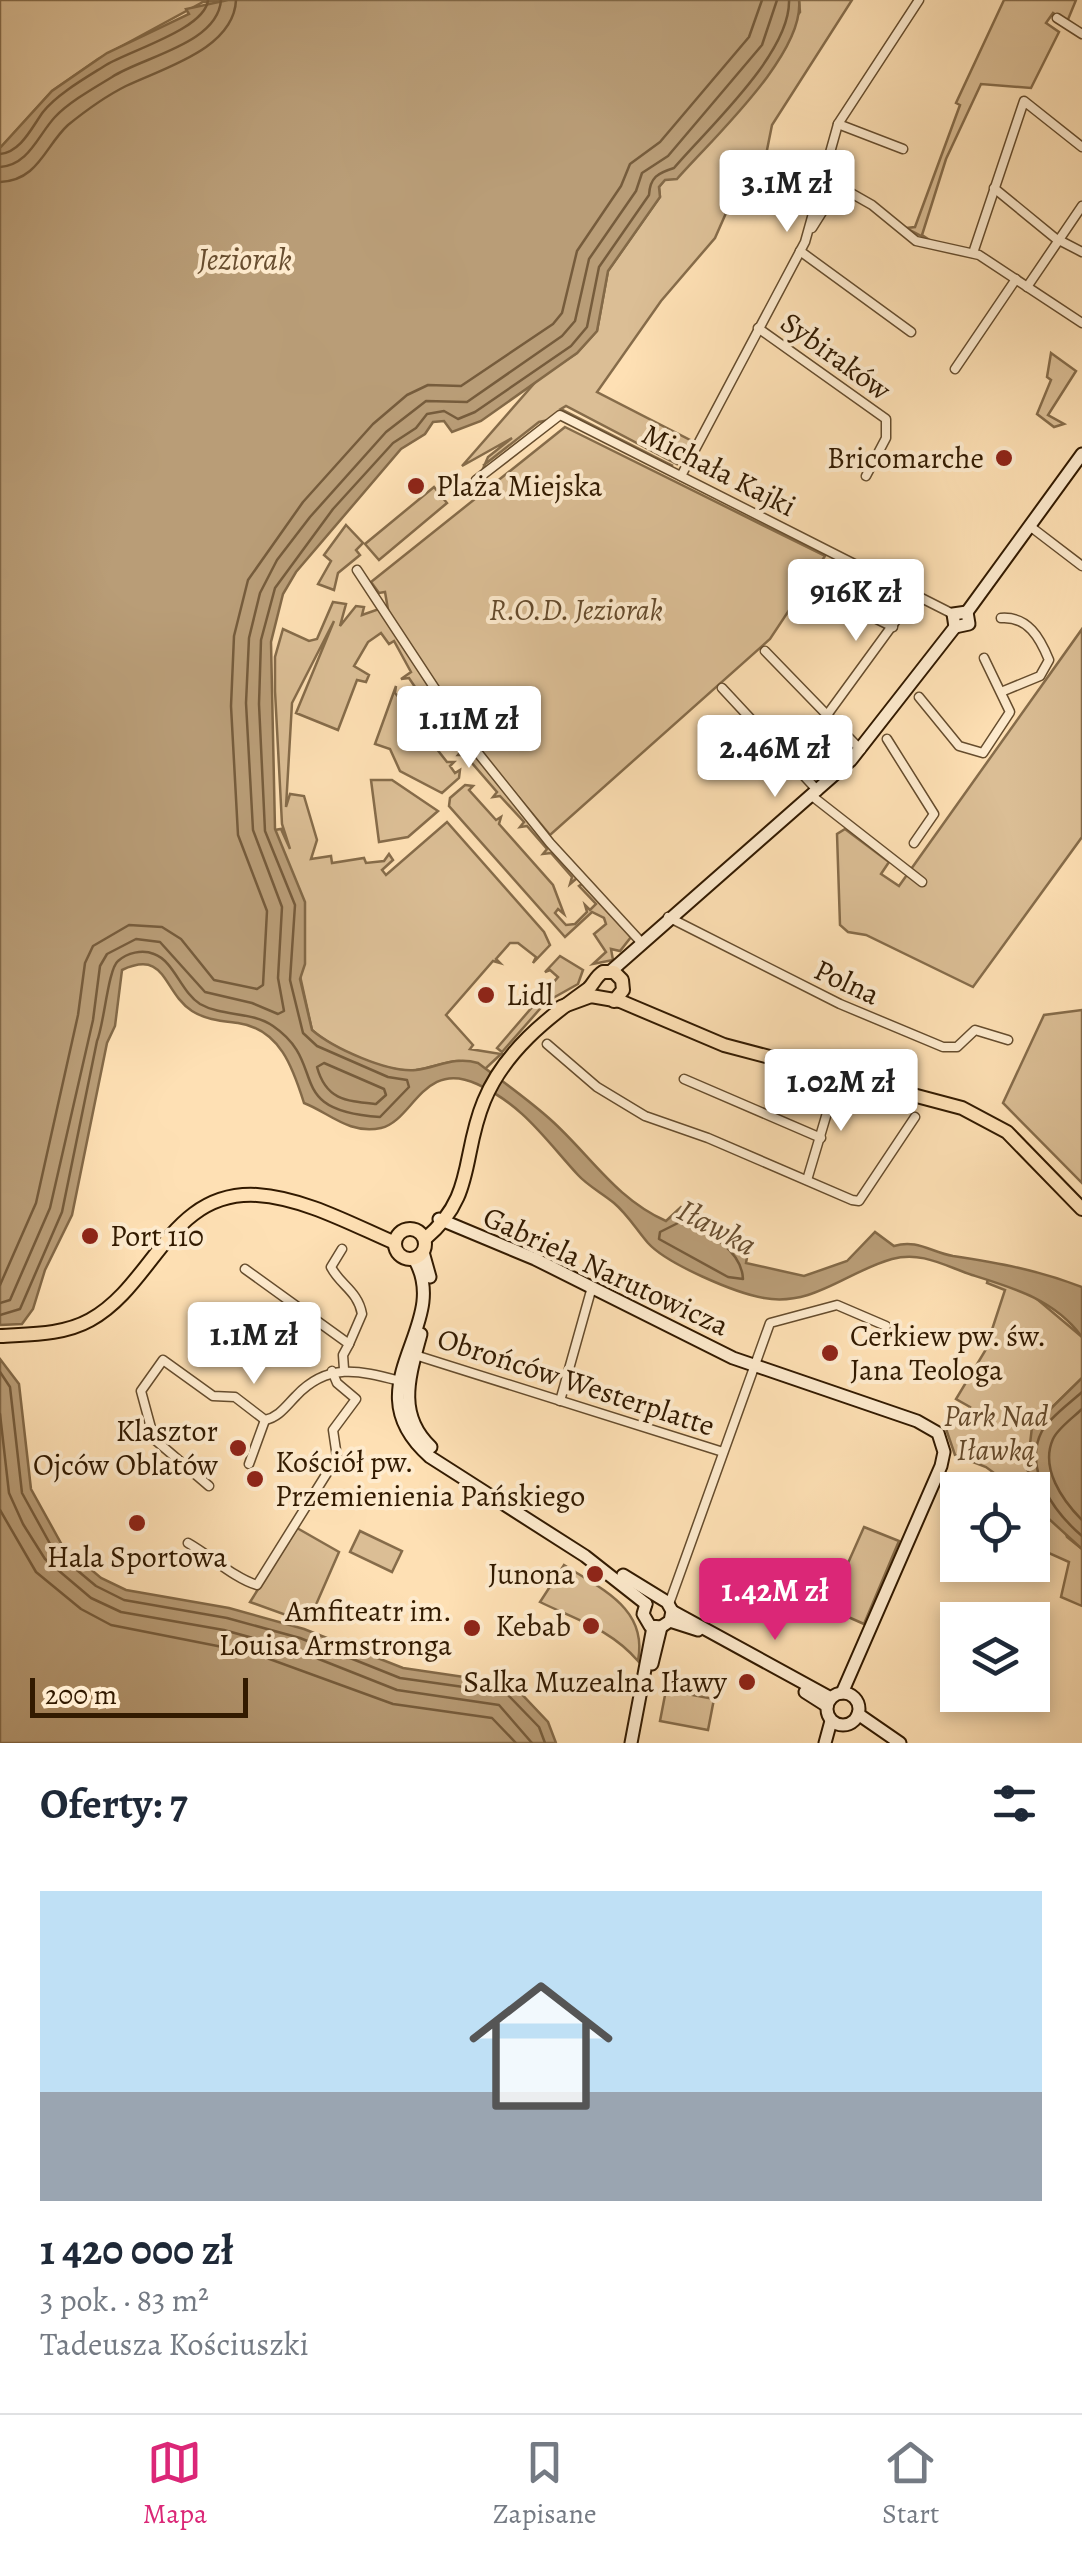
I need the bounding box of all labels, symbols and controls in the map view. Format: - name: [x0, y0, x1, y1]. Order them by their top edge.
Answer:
- pin: 3.1M zł: [695, 150, 879, 235]
- text: 3.1M zł: [742, 160, 832, 204]
- water label: Jeziorak: [197, 237, 292, 281]
- street label: Sybiraków: [773, 302, 900, 410]
- street label: Michała Kajki: [635, 414, 803, 526]
- place label: Bricomarche: [827, 438, 984, 478]
- marker: Bricomarche: [993, 447, 1015, 469]
- place label: Plaża Miejska: [436, 466, 602, 506]
- marker: Plaża Miejska: [405, 475, 427, 497]
- pin: 916K zł: [764, 559, 948, 644]
- text: 916K zł: [810, 569, 902, 613]
- park label: R.O.D. Jeziorak: [489, 590, 663, 630]
- pin: 1.11M zł: [366, 686, 572, 771]
- text: 1.11M zł: [419, 696, 519, 740]
- pin: 2.46M zł: [672, 715, 878, 800]
- text: 2.46M zł: [719, 725, 831, 769]
- street label: Polna: [808, 950, 886, 1014]
- place label: Lidl: [506, 975, 553, 1015]
- marker: Lidl: [475, 984, 497, 1006]
- pin: 1.02M zł: [738, 1049, 944, 1134]
- text: 1.02M zł: [787, 1059, 895, 1103]
- water label: Iławka: [670, 1188, 764, 1266]
- street label: Gabriela Narutowicza: [477, 1197, 735, 1345]
- place label: Port 110: [110, 1216, 204, 1256]
- marker: Port 110: [79, 1225, 101, 1247]
- pin: 1.1M zł: [162, 1302, 346, 1387]
- text: 1.1M zł: [210, 1312, 298, 1356]
- place label: Cerkiew pw. św. Jana Teologa: [850, 1316, 1046, 1390]
- street label: Obrońców Westerplatte: [432, 1318, 720, 1446]
- marker: Cerkiew pw. św. Jana Teologa: [819, 1342, 841, 1364]
- park label: Park Nad Iławką: [944, 1396, 1049, 1470]
- place label: Klasztor Ojców Oblatów: [33, 1411, 219, 1485]
- marker: Klasztor Ojców Oblatów: [227, 1437, 249, 1459]
- place label: Kościół pw. Przemienienia Pańskiego: [275, 1442, 585, 1516]
- marker: Kościół pw. Przemienienia Pańskiego: [244, 1468, 266, 1490]
- map controls: [940, 1472, 1050, 1712]
- button: locate: [940, 1472, 1050, 1582]
- marker: Hala Sportowa: [126, 1512, 148, 1534]
- place label: Hala Sportowa: [47, 1537, 227, 1577]
- place label: Junona: [488, 1554, 575, 1594]
- pin: 1.42M zł: [672, 1558, 878, 1643]
- marker: Junona: [584, 1563, 606, 1585]
- text: 1.42M zł: [721, 1568, 829, 1612]
- place label: Amfiteatr im. Louisa Armstronga: [219, 1591, 452, 1665]
- button: layers: [940, 1602, 1050, 1712]
- place label: Kebab: [495, 1606, 571, 1646]
- marker: Kebab: [580, 1615, 602, 1637]
- marker: Amfiteatr im. Louisa Armstronga: [461, 1617, 483, 1639]
- place label: Salka Muzealna Iławy: [463, 1662, 728, 1702]
- marker: Salka Muzealna Iławy: [736, 1671, 758, 1693]
- scale bar: [30, 1673, 248, 1718]
- text: 200 m: [45, 1676, 117, 1714]
- text: Oferty: 7: [40, 1775, 188, 1832]
- icon: filters: [987, 1776, 1042, 1831]
- icon: home: [451, 1956, 631, 2136]
- text: 1 420 000 zł: [40, 2221, 234, 2278]
- text: 3 pok. · 83 m²: [40, 2278, 209, 2322]
- text: Tadeusza Kościuszki: [40, 2322, 309, 2366]
- tab: Mapa: [143, 2435, 207, 2533]
- tab: Zapisane: [493, 2435, 597, 2533]
- tab: Start: [882, 2435, 939, 2533]

